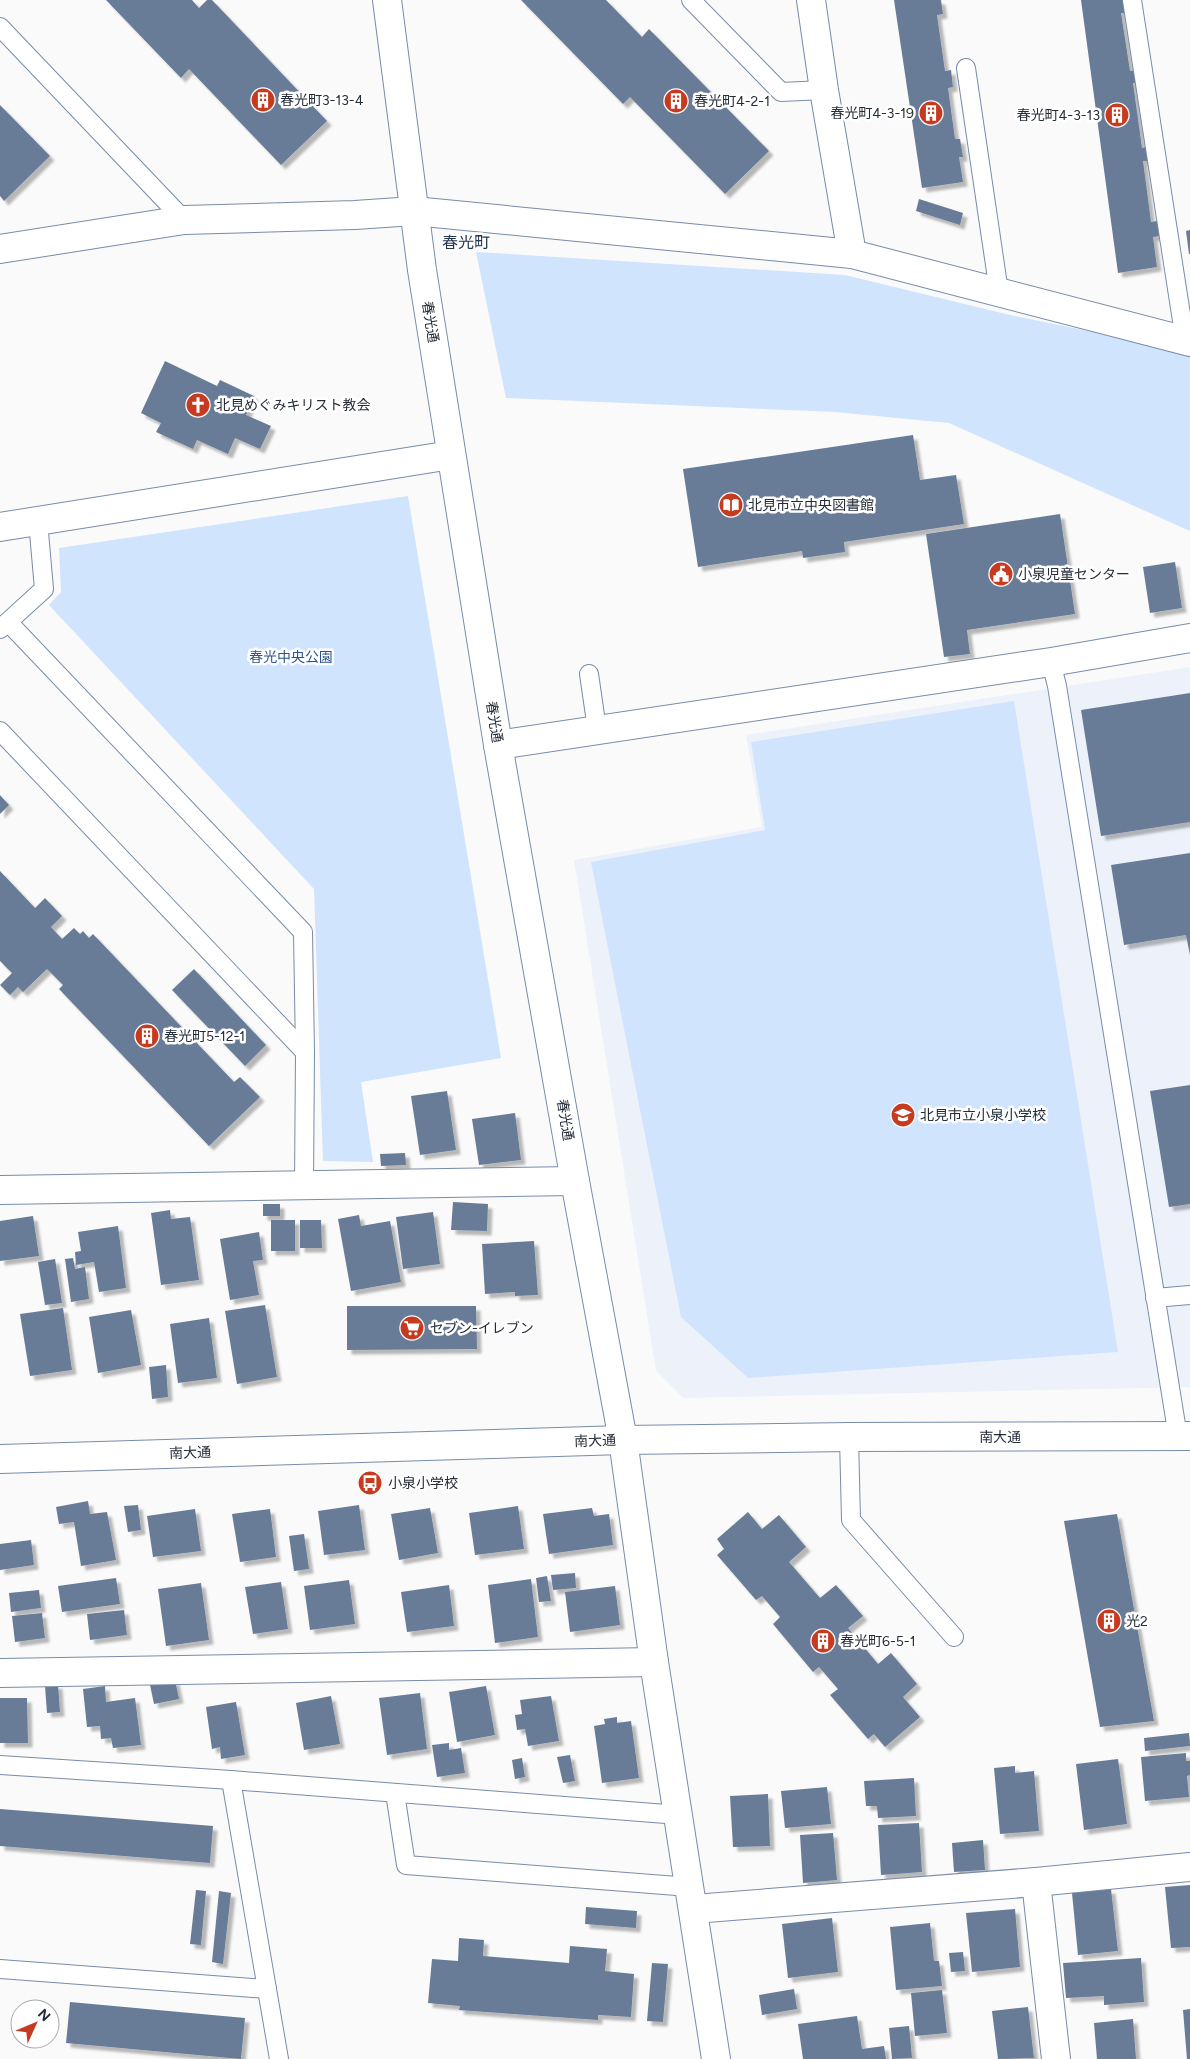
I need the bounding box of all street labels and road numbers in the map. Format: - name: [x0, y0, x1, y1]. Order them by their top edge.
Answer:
- street label: 春光通: [418, 300, 442, 344]
- street label: 春光通: [482, 700, 506, 744]
- street label: 春光通: [553, 1098, 577, 1142]
- street label: 南大通: [979, 1429, 1021, 1446]
- street label: 南大通: [574, 1432, 616, 1450]
- street label: 南大通: [169, 1444, 211, 1462]

